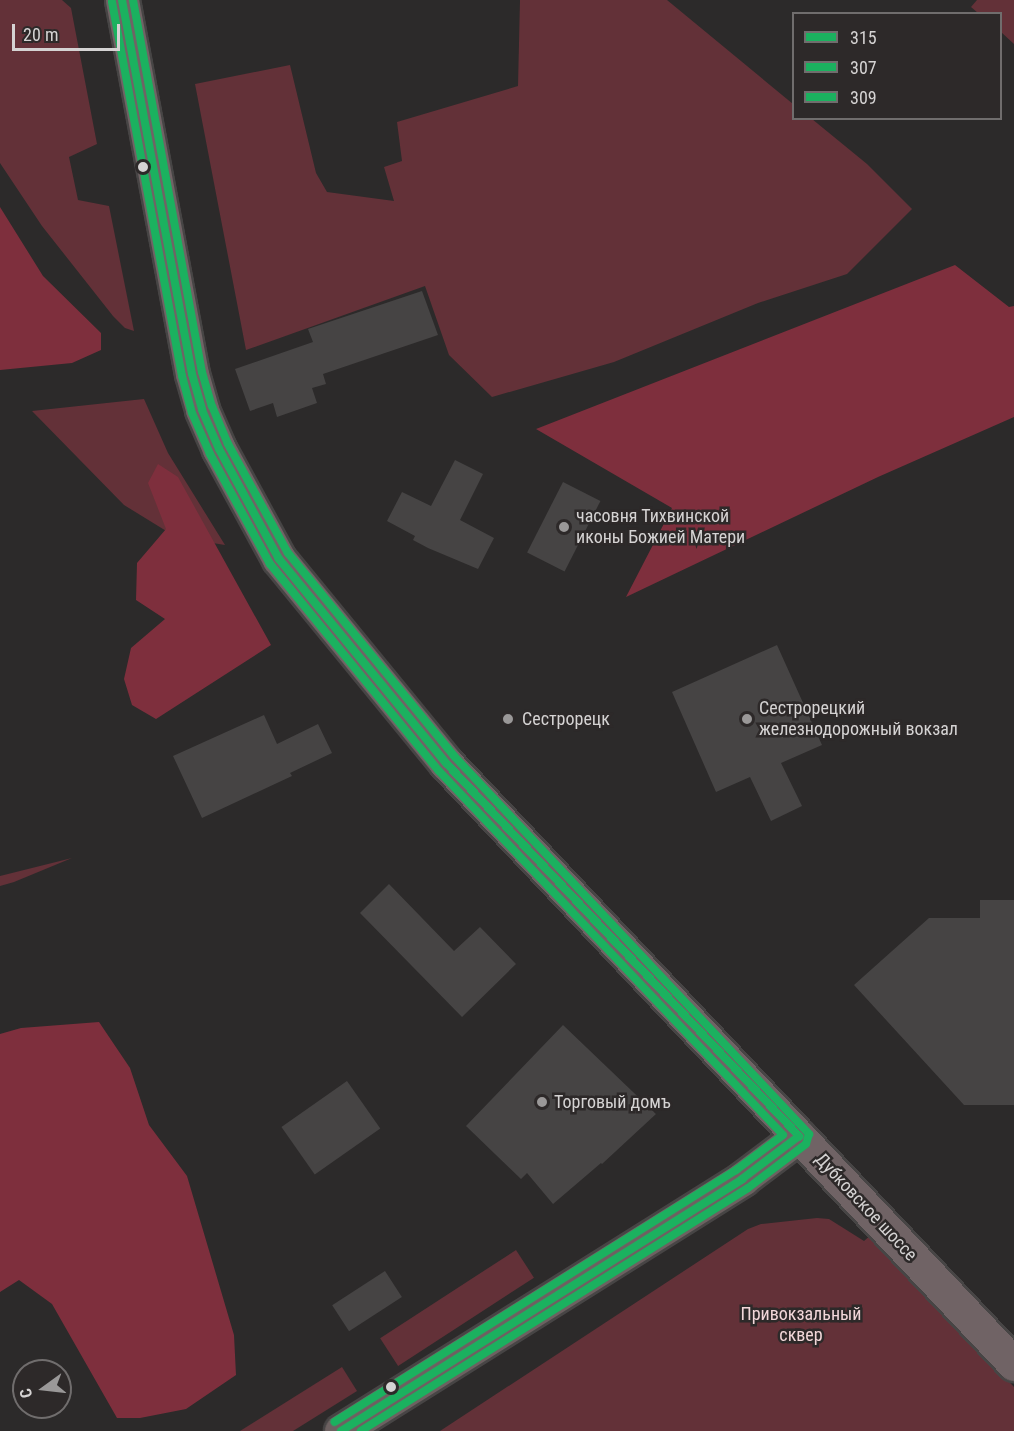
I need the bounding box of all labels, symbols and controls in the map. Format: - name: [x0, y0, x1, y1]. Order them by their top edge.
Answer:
- scale bar: [15, 12, 123, 50]
- legend: [792, 12, 1002, 120]
- text: 20 m: [23, 24, 58, 45]
- text: 315: [850, 27, 877, 48]
- text: 307: [850, 57, 877, 78]
- text: 309: [850, 87, 877, 108]
- unlabelled marker: [137, 161, 149, 173]
- place label: часовня Тихвинской иконы Божией Матери: [576, 506, 745, 548]
- marker: часовня Тихвинской иконы Божией Матери: [557, 520, 571, 534]
- place label: Сестрорецкий железнодорожный вокзал: [759, 698, 958, 740]
- place label: Сестрорецк: [522, 708, 610, 730]
- marker: Сестрорецк: [499, 710, 517, 728]
- marker: Сестрорецкий железнодорожный вокзал: [740, 712, 754, 726]
- place label: Торговый домъ: [554, 1091, 671, 1113]
- marker: Торговый домъ: [535, 1095, 549, 1109]
- street label: Дубковское шоссе: [810, 1149, 922, 1265]
- park label: Привокзальный сквер: [741, 1304, 861, 1346]
- north arrow: [12, 1359, 72, 1419]
- unlabelled marker: [385, 1381, 397, 1393]
- text: С: [16, 1386, 36, 1400]

